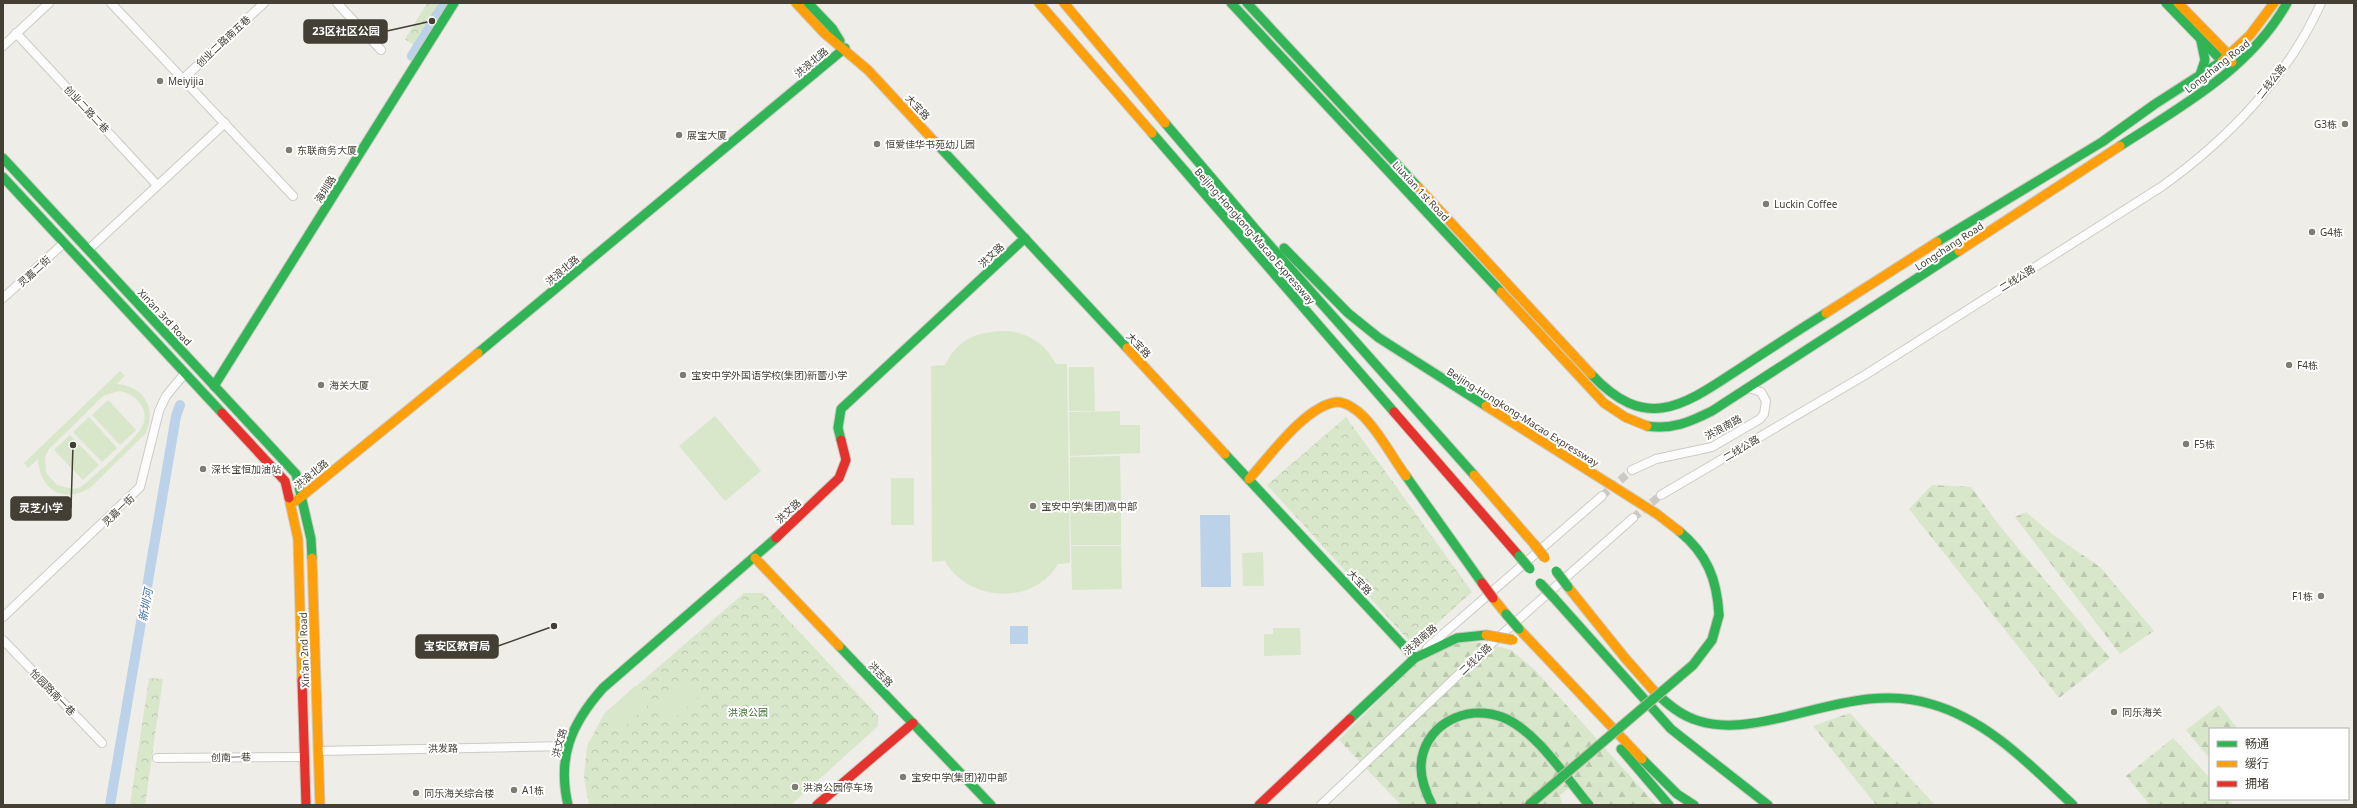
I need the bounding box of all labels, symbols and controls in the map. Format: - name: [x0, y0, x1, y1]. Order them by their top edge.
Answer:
- street label: 创业二路南五巷: [193, 12, 253, 70]
- callout: 23区社区公园: [304, 20, 387, 43]
- text: 23区社区公园: [312, 23, 380, 38]
- street label: Longchang Road: [2181, 36, 2253, 96]
- street label: 洪浪北路: [791, 44, 831, 80]
- street label: 二线公路: [2253, 61, 2289, 101]
- place label: Meiyijia: [168, 74, 204, 88]
- marker: Meiyijia: [155, 76, 165, 86]
- street label: 创业二路二巷: [61, 82, 113, 136]
- street label: 大宝路: [903, 91, 933, 123]
- place label: G3栋: [2314, 117, 2337, 131]
- marker: G3栋: [2340, 119, 2350, 129]
- place label: 展宝大厦: [687, 128, 727, 142]
- marker: 展宝大厦: [674, 130, 684, 140]
- place label: 恒爱佳华书苑幼儿园: [885, 137, 975, 151]
- marker: 恒爱佳华书苑幼儿园: [872, 139, 882, 149]
- place label: 东联商务大厦: [297, 143, 357, 157]
- marker: 东联商务大厦: [284, 145, 294, 155]
- street label: Liuxian 1st Road: [1390, 158, 1452, 224]
- street label: Beijing-Hongkong-Macao Expressway: [1192, 165, 1319, 308]
- street label: 海圳路: [311, 173, 339, 205]
- place label: Luckin Coffee: [1774, 197, 1838, 211]
- marker: Luckin Coffee: [1761, 199, 1771, 209]
- street label: Longchang Road: [1912, 219, 1986, 273]
- place label: G4栋: [2320, 225, 2343, 239]
- marker: G4栋: [2307, 227, 2317, 237]
- street label: 洪文路: [975, 240, 1007, 270]
- street label: 灵嘉二街: [14, 252, 54, 290]
- street label: 洪浪北路: [542, 252, 582, 288]
- street label: 二线公路: [1996, 261, 2038, 295]
- street label: Xin’an 3rd Road: [135, 286, 195, 348]
- street label: 大宝路: [1124, 329, 1154, 361]
- place label: F4栋: [2297, 358, 2318, 372]
- marker: F4栋: [2284, 360, 2294, 370]
- street label: Beijing-Hongkong-Macao Expressway: [1444, 364, 1602, 470]
- place label: 宝安中学外国语学校(集团)新蕾小学: [691, 368, 847, 382]
- marker: 宝安中学外国语学校(集团)新蕾小学: [678, 370, 688, 380]
- place label: 海关大厦: [329, 378, 369, 392]
- marker: 海关大厦: [316, 380, 326, 390]
- street label: 洪浪南路: [1702, 411, 1744, 443]
- street label: 二线公路: [1720, 432, 1762, 464]
- place label: F5栋: [2194, 437, 2215, 451]
- marker: F5栋: [2181, 439, 2191, 449]
- street label: 洪浪北路: [291, 456, 331, 492]
- place label: 深长宝恒加油站: [211, 462, 281, 476]
- marker: 深长宝恒加油站: [198, 464, 208, 474]
- street label: 灵嘉一街: [99, 491, 137, 529]
- street label: 洪文路: [772, 496, 804, 526]
- callout: 灵芝小学: [11, 497, 71, 520]
- place label: 宝安中学(集团)高中部: [1041, 499, 1137, 513]
- text: 灵芝小学: [19, 500, 63, 515]
- marker: 宝安中学(集团)高中部: [1028, 501, 1038, 511]
- street label: 大宝路: [1345, 566, 1375, 598]
- water label: 新圳河: [135, 585, 156, 623]
- place label: F1栋: [2292, 589, 2313, 603]
- marker: F1栋: [2316, 591, 2326, 601]
- street label: Xin'an 2nd Road: [296, 612, 312, 688]
- street label: 洪浪南路: [1400, 621, 1440, 657]
- callout: 宝安区教育局: [416, 635, 498, 658]
- text: 宝安区教育局: [424, 638, 490, 653]
- street label: 二线公路: [1456, 640, 1494, 678]
- street label: 洪志路: [866, 658, 896, 690]
- street label: 怡园路南一巷: [27, 666, 79, 718]
- park label: 洪浪公园: [728, 705, 768, 719]
- place label: 同乐海关: [2122, 705, 2162, 719]
- marker: 同乐海关: [2109, 707, 2119, 717]
- street label: 洪文路: [548, 727, 570, 759]
- legend: [2209, 728, 2349, 800]
- text: 畅通: [2245, 735, 2269, 752]
- street label: 洪发路: [428, 741, 458, 755]
- street label: 创南一巷: [211, 750, 251, 764]
- text: 缓行: [2245, 755, 2269, 772]
- place label: 宝安中学(集团)初中部: [911, 770, 1007, 784]
- marker: 宝安中学(集团)初中部: [898, 772, 908, 782]
- text: 拥堵: [2245, 775, 2269, 792]
- place label: 洪浪公园停车场: [803, 780, 873, 794]
- marker: 洪浪公园停车场: [790, 782, 800, 792]
- place label: A1栋: [522, 783, 544, 797]
- marker: A1栋: [509, 785, 519, 795]
- place label: 同乐海关综合楼: [424, 786, 494, 800]
- marker: 同乐海关综合楼: [411, 788, 421, 798]

